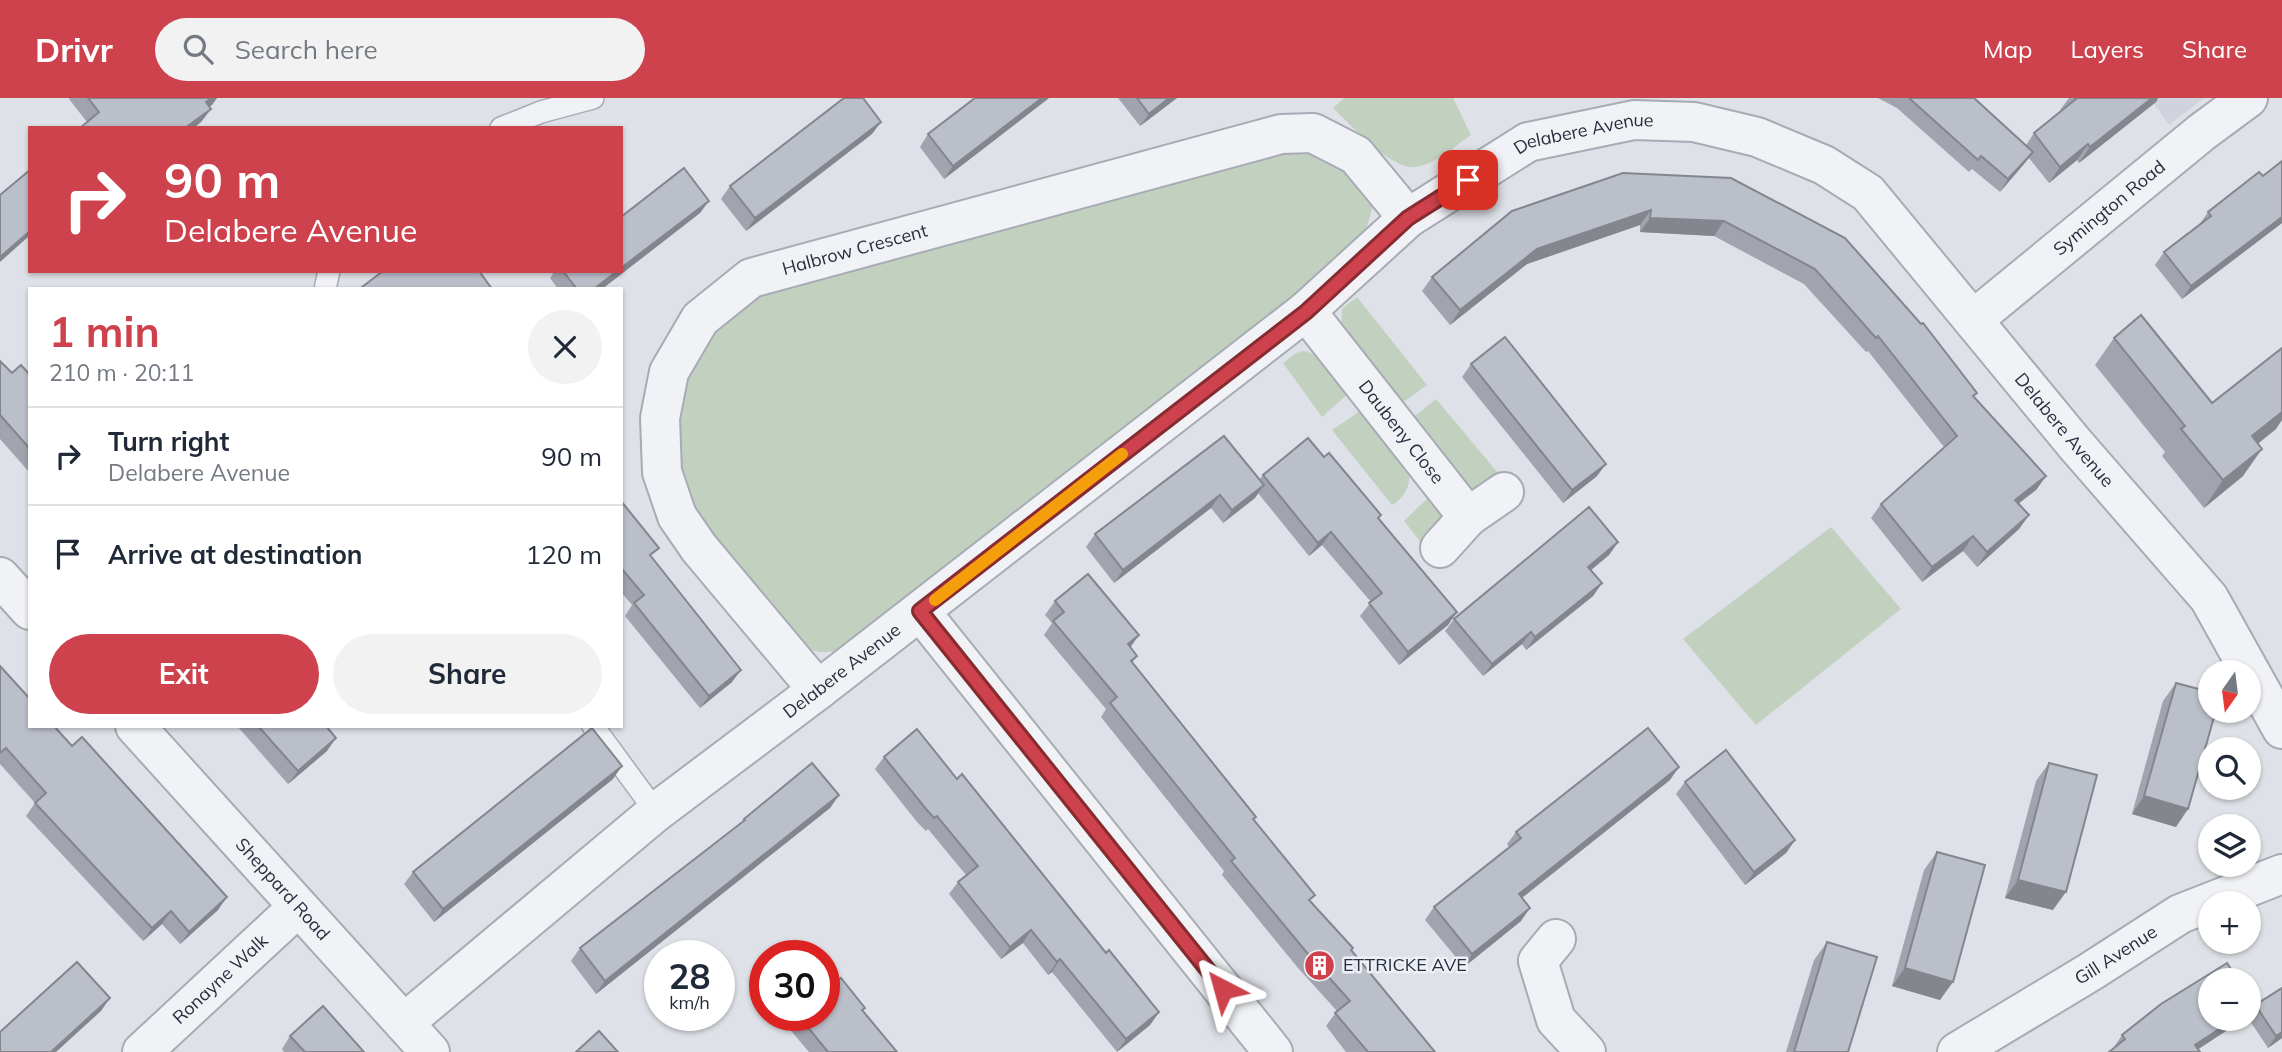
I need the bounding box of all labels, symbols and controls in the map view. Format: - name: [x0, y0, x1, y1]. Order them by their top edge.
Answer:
- search box: [155, 18, 645, 81]
- text: Drivr: [35, 29, 113, 70]
- icon: search: [179, 30, 217, 68]
- text: Search here: [235, 33, 378, 66]
- text: Map: [1983, 34, 2032, 64]
- text: Layers: [2070, 34, 2144, 64]
- text: Share: [2182, 34, 2247, 64]
- street label: Delabere Avenue: [1509, 108, 1654, 159]
- text: 90 m: [164, 149, 280, 210]
- pin: [1438, 150, 1498, 210]
- icon: right: [49, 154, 140, 245]
- street label: Symington Road: [2048, 155, 2170, 260]
- icon: arrive: [1449, 161, 1487, 199]
- text: Delabere Avenue: [164, 210, 417, 250]
- street label: Halbrow Crescent: [780, 219, 930, 280]
- text: 1 min: [49, 305, 160, 358]
- button: close: [528, 310, 602, 384]
- text: 210 m · 20:11: [49, 358, 194, 387]
- street label: Delabere Avenue: [2010, 368, 2119, 492]
- street label: Daubeny Close: [1354, 375, 1449, 488]
- text: Turn right: [108, 425, 229, 458]
- icon: right: [49, 437, 87, 475]
- text: 90 m: [541, 440, 602, 473]
- text: Delabere Avenue: [108, 458, 290, 487]
- icon: arrive: [49, 535, 87, 573]
- text: Arrive at destination: [108, 538, 363, 571]
- text: 120 m: [526, 538, 602, 571]
- street label: Delabere Avenue: [778, 618, 905, 723]
- button: Exit: [49, 634, 319, 714]
- button: Share: [333, 634, 602, 714]
- north arrow: [2198, 660, 2261, 723]
- map controls: [2198, 660, 2261, 1031]
- button: search: [2198, 737, 2261, 800]
- button: layers: [2198, 814, 2261, 877]
- street label: Sheppard Road: [231, 833, 335, 945]
- button: +: [2198, 891, 2261, 954]
- street label: Gill Avenue: [2070, 920, 2161, 990]
- street label: Ronayne Walk: [168, 928, 273, 1029]
- speed limit sign: 30: [749, 940, 840, 1031]
- building icon: ETTRICKE AVE: [1303, 948, 1337, 982]
- position arrow: [1186, 952, 1260, 1026]
- place label: ETTRICKE AVE: [1343, 953, 1467, 976]
- text: 28: [668, 954, 711, 998]
- button: −: [2198, 968, 2261, 1031]
- text: km/h: [669, 991, 710, 1014]

